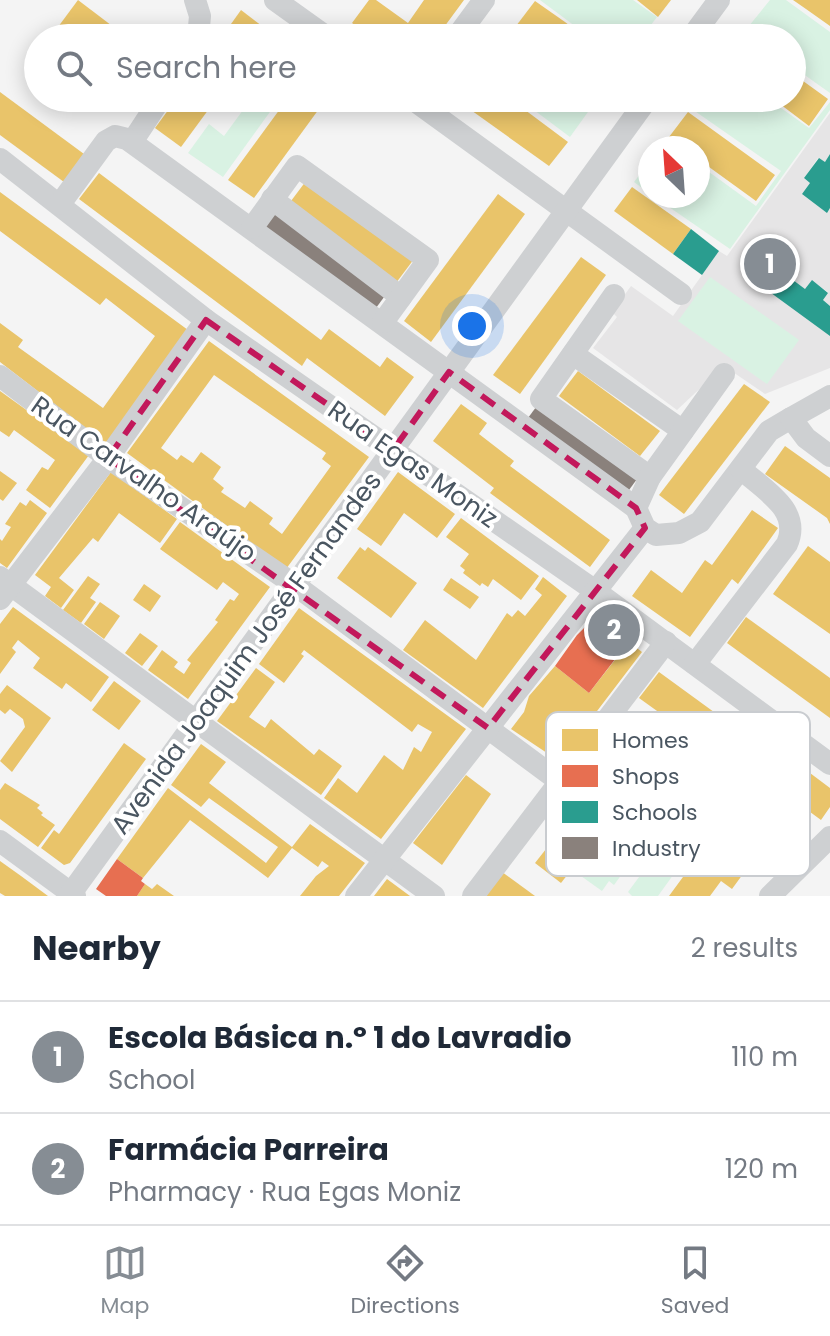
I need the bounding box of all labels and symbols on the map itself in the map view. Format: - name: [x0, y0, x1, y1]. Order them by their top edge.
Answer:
- north arrow: [638, 136, 710, 208]
- pin: 1: [744, 234, 796, 294]
- your location: [452, 306, 492, 346]
- street label: Rua Carvalho Araújo: [24, 388, 264, 570]
- street label: Rua Egas Moniz: [321, 392, 505, 536]
- street label: Avenida Joaquim José Fernandes: [102, 465, 390, 841]
- pin: 2: [588, 600, 640, 660]
- legend: [546, 712, 810, 876]
- text: Homes: [612, 725, 689, 756]
- text: Shops: [612, 761, 679, 792]
- text: Schools: [612, 797, 697, 828]
- text: Industry: [612, 833, 701, 864]

